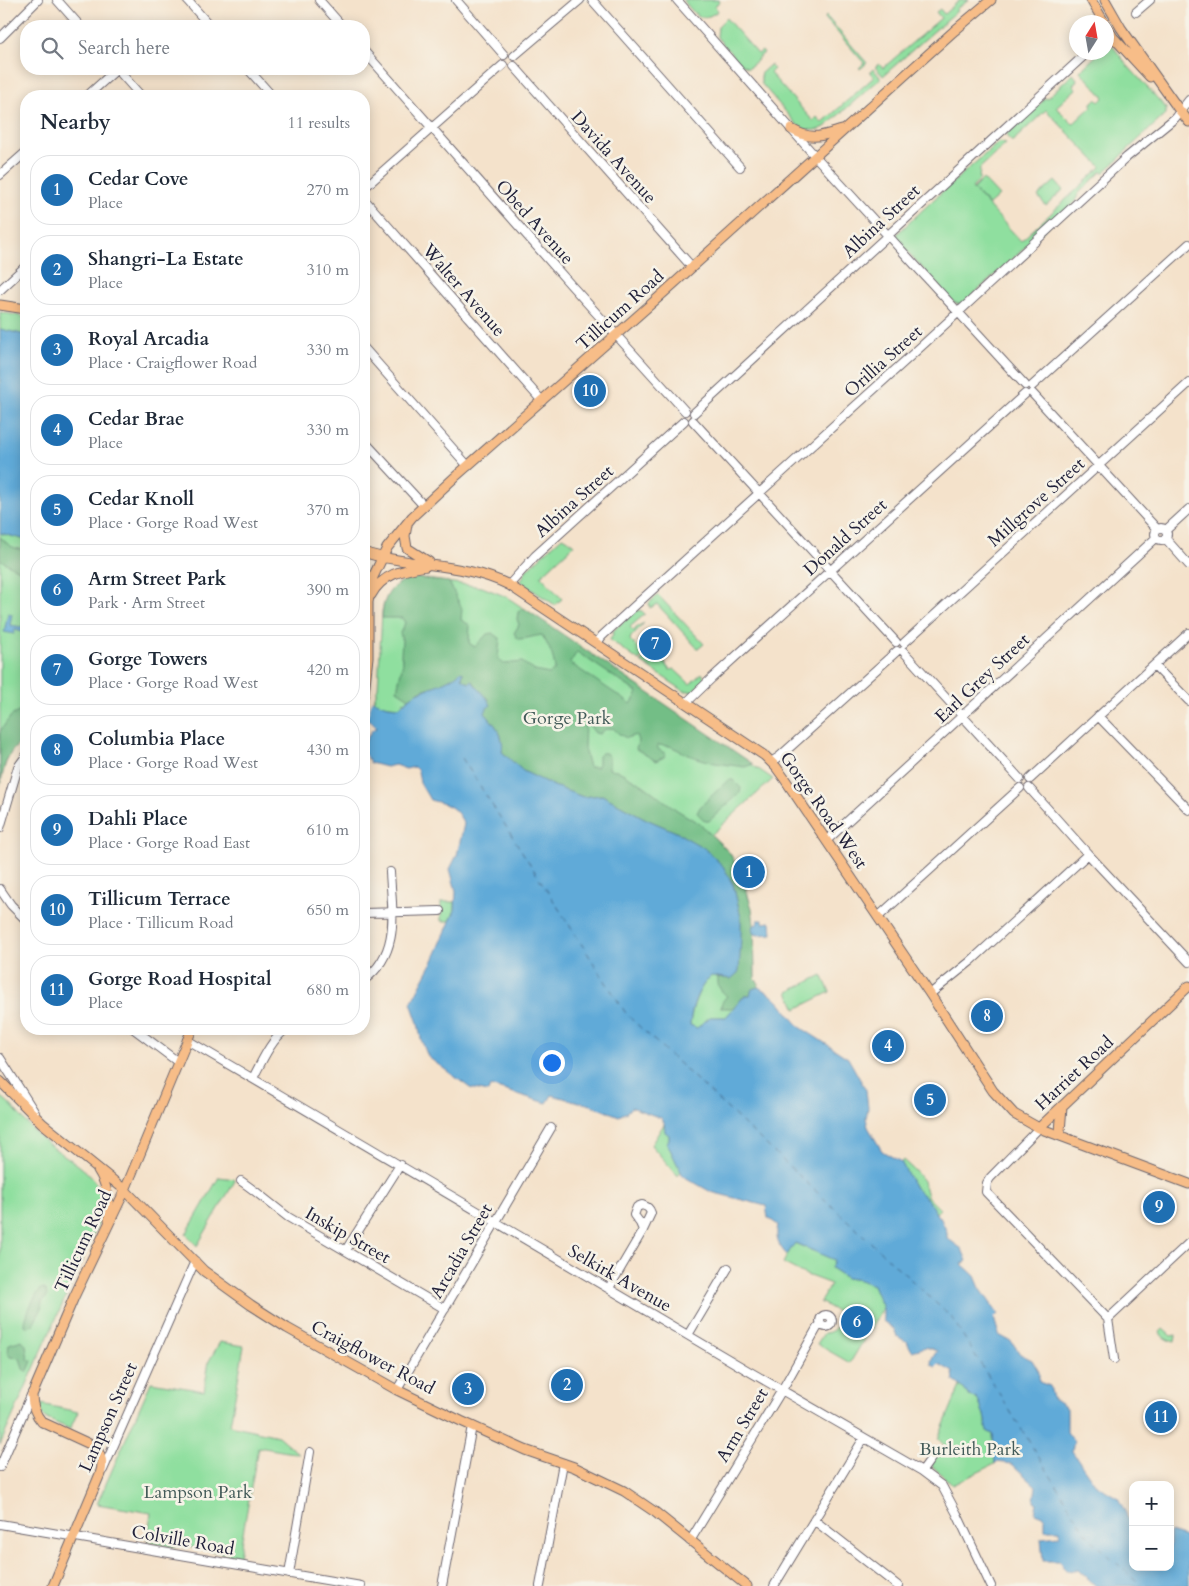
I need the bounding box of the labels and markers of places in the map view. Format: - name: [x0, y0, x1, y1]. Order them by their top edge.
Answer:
- pin: 10: [574, 372, 606, 410]
- pin: 7: [639, 625, 671, 663]
- pin: 1: [733, 853, 765, 891]
- pin: 8: [971, 997, 1003, 1035]
- pin: 4: [872, 1027, 904, 1065]
- pin: 5: [914, 1081, 946, 1119]
- pin: 9: [1143, 1188, 1175, 1226]
- pin: 6: [841, 1303, 873, 1341]
- pin: 2: [551, 1366, 583, 1404]
- pin: 3: [452, 1370, 484, 1408]
- pin: 11: [1145, 1398, 1177, 1436]

